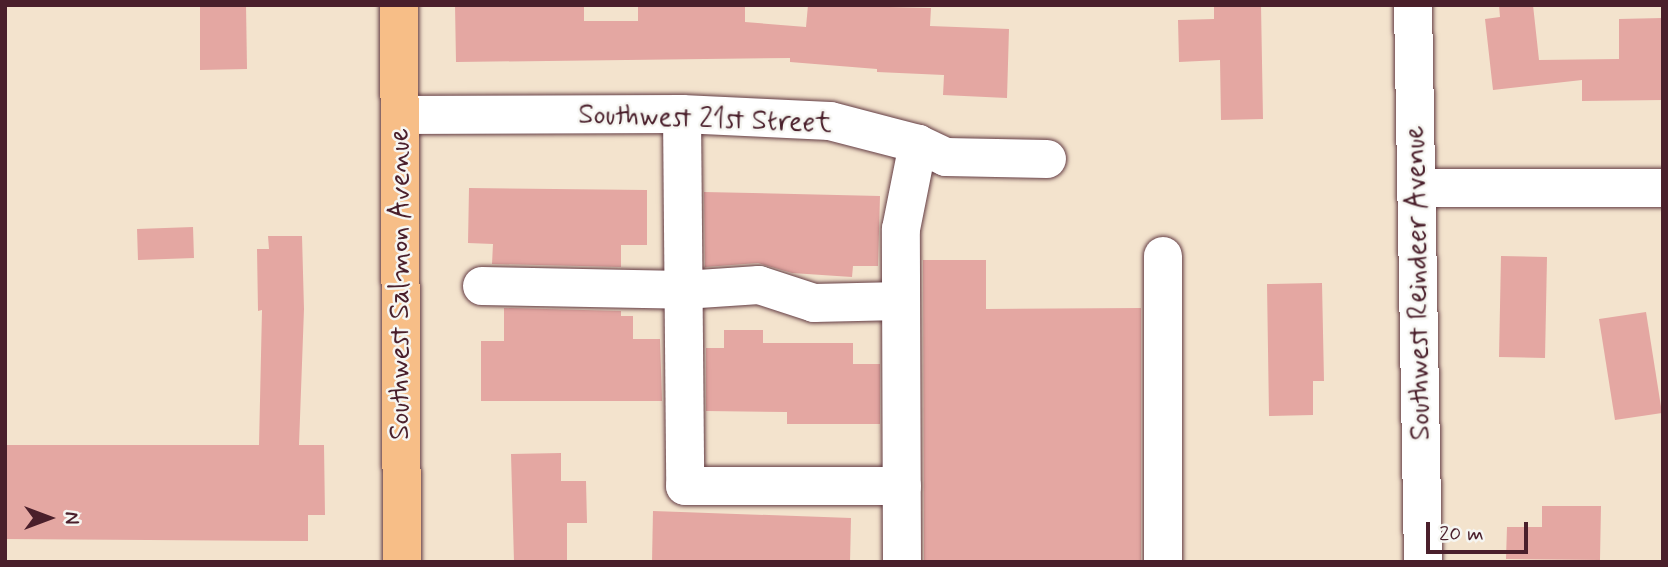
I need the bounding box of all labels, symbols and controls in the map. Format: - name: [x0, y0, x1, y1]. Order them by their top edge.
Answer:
- street label: Southwest 21st Street: [578, 99, 832, 141]
- street label: Southwest Reindeer Avenue: [1399, 123, 1439, 443]
- street label: Southwest Salmon Avenue: [384, 130, 418, 438]
- north arrow: [14, 483, 84, 553]
- scale bar: [1430, 508, 1532, 552]
- text: N: [58, 512, 83, 524]
- text: 20 m: [1439, 520, 1484, 548]

